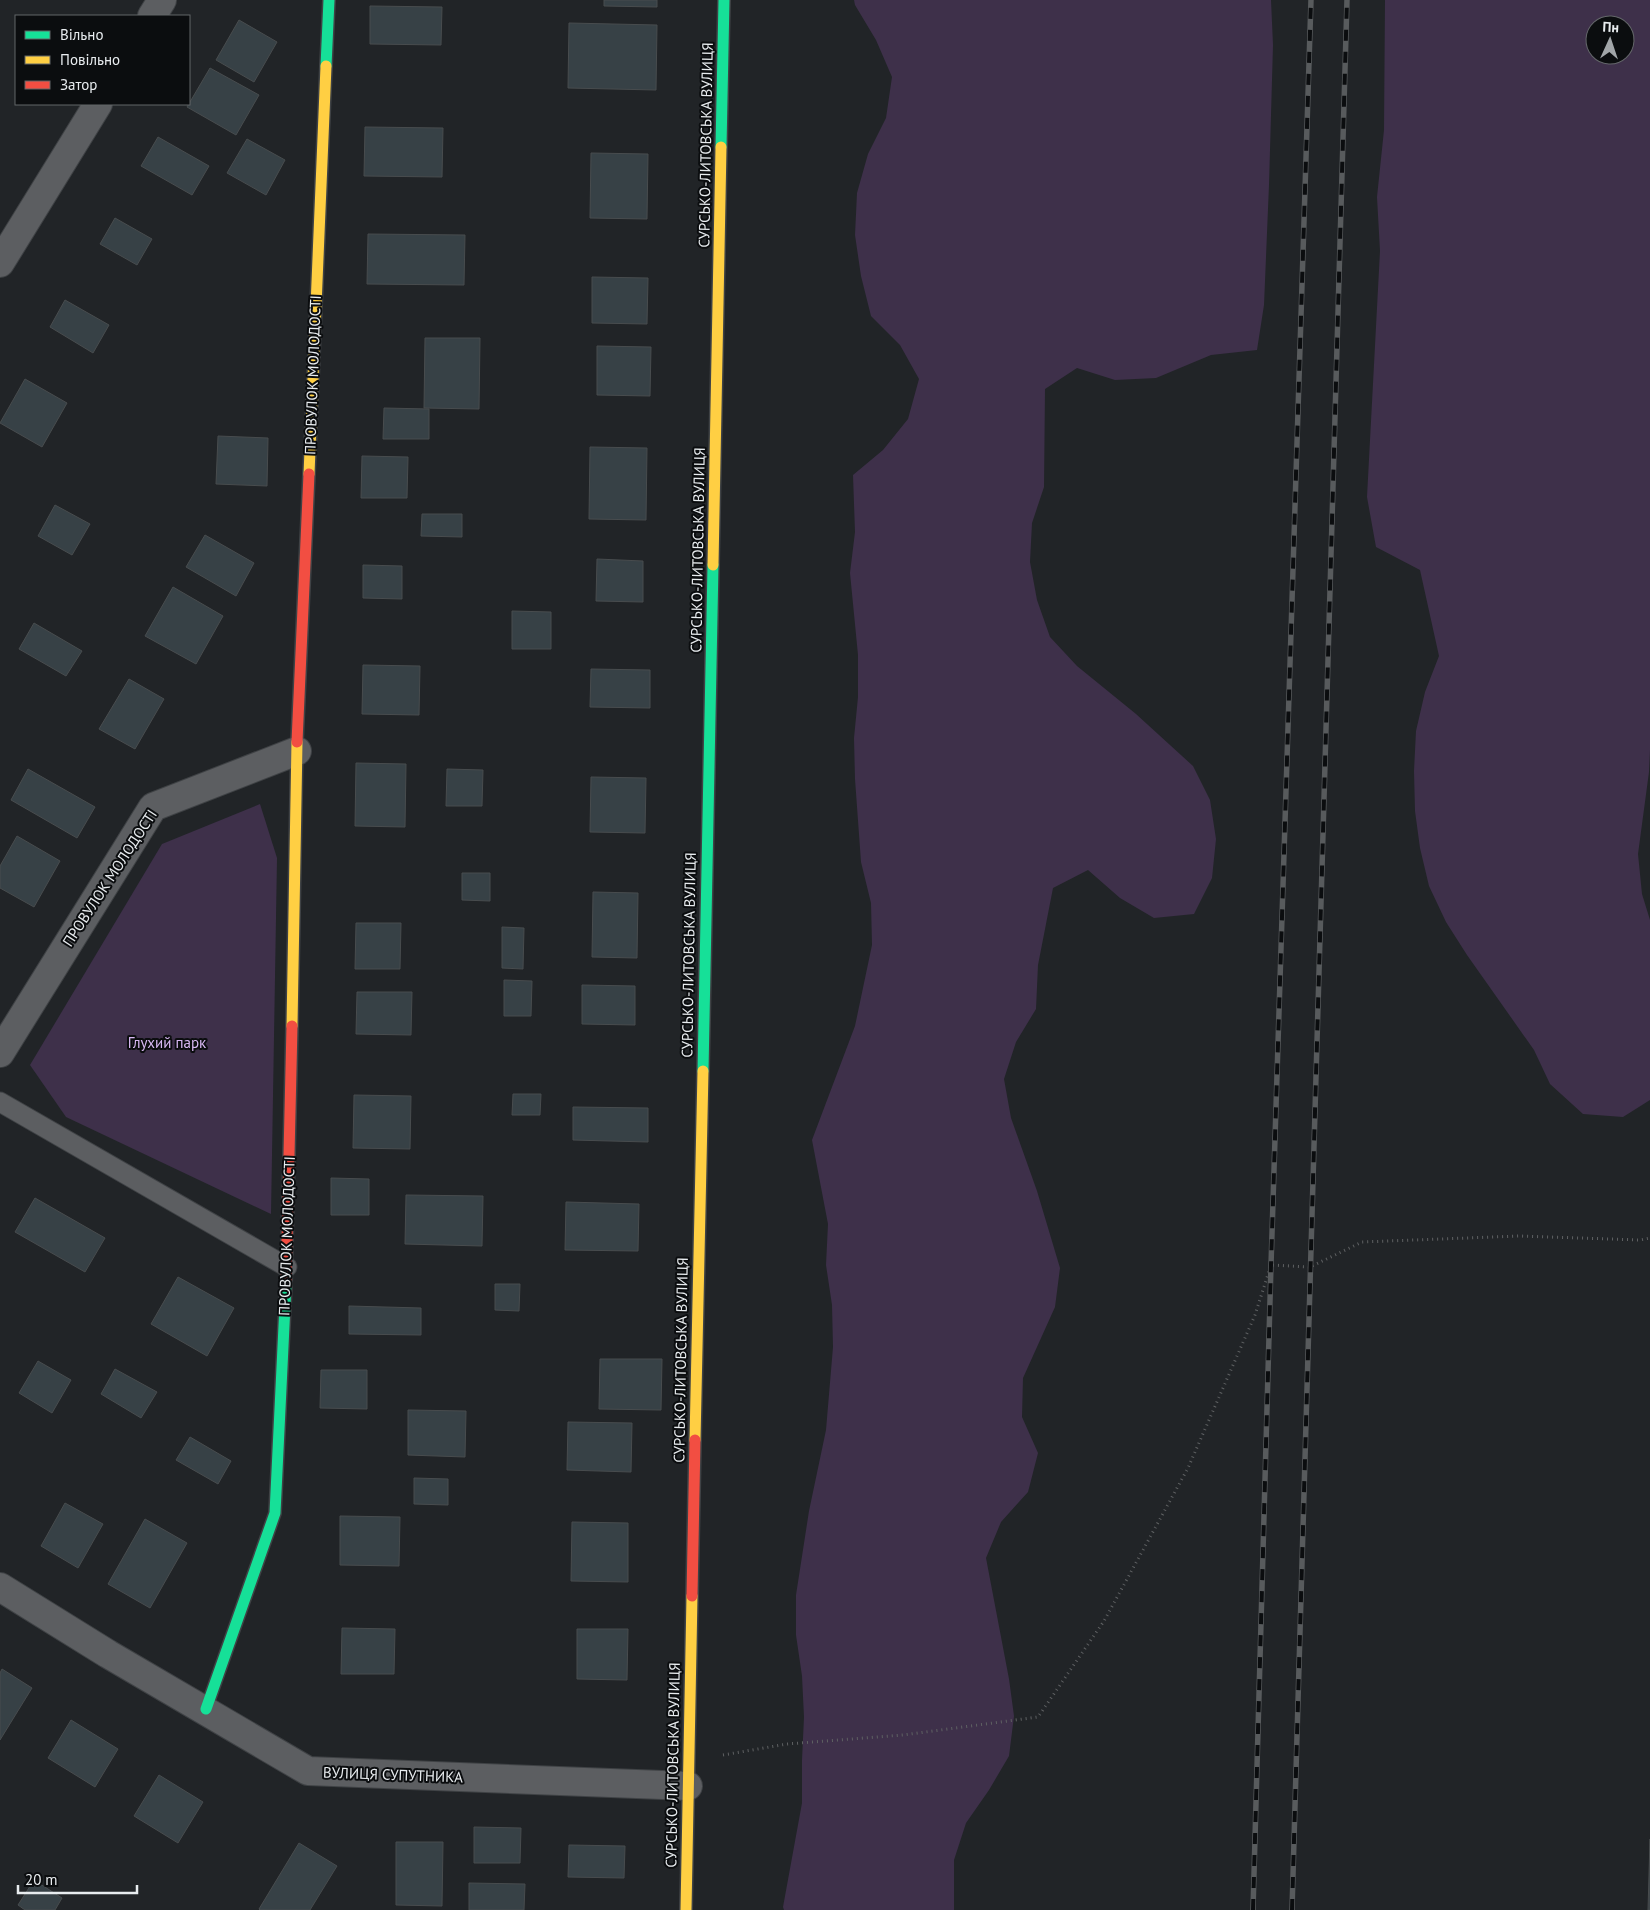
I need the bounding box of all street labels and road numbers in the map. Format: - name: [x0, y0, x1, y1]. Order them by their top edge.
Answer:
- street label: СУРСЬКО-ЛИТОВСЬКА ВУЛИЦЯ: [694, 42, 717, 248]
- street label: ПРОВУЛОК МОЛОДОСТІ: [300, 295, 325, 455]
- street label: СУРСЬКО-ЛИТОВСЬКА ВУЛИЦЯ: [686, 447, 709, 653]
- street label: ПРОВУЛОК МОЛОДОСТІ: [58, 806, 161, 950]
- street label: СУРСЬКО-ЛИТОВСЬКА ВУЛИЦЯ: [677, 852, 700, 1058]
- street label: ПРОВУЛОК МОЛОДОСТІ: [274, 1156, 299, 1316]
- street label: СУРСЬКО-ЛИТОВСЬКА ВУЛИЦЯ: [669, 1257, 692, 1463]
- street label: СУРСЬКО-ЛИТОВСЬКА ВУЛИЦЯ: [661, 1662, 684, 1868]
- street label: ВУЛИЦЯ СУПУТНИКА: [323, 1763, 464, 1786]

